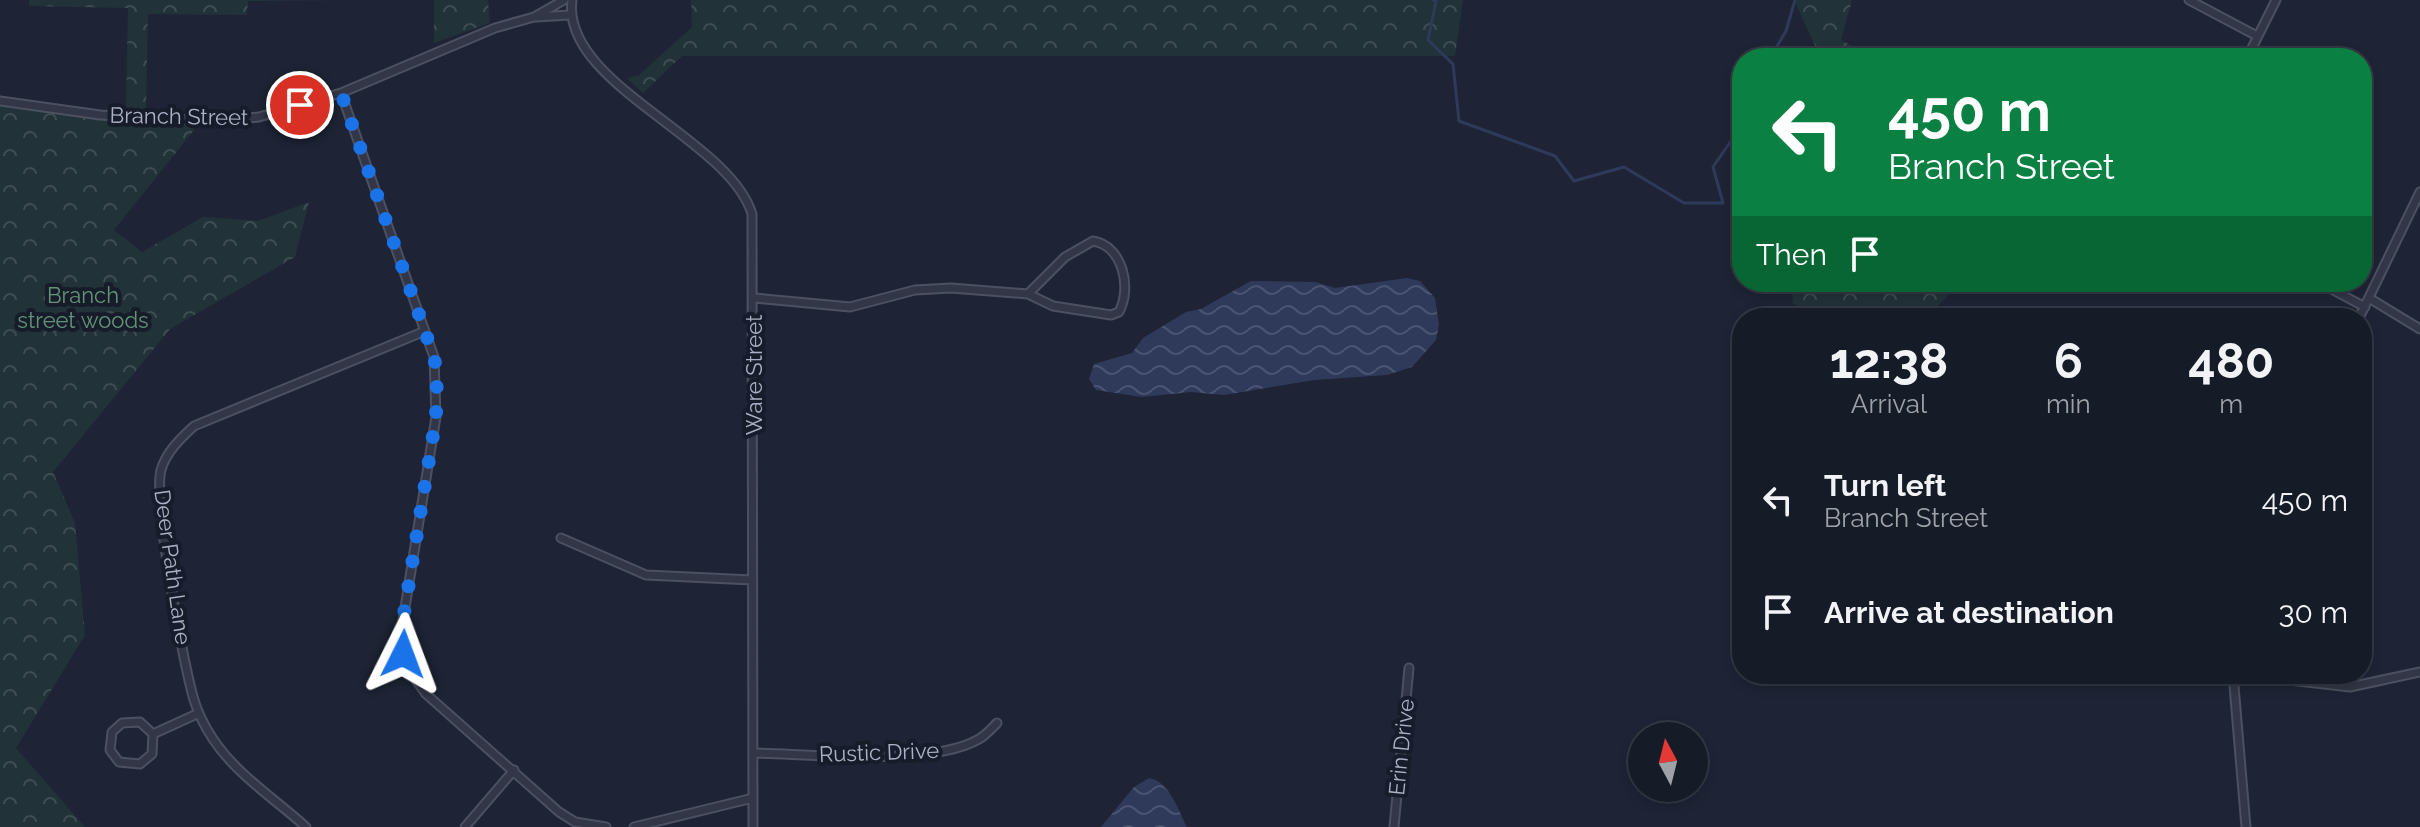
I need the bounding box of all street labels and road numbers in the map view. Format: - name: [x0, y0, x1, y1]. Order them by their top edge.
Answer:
- street label: Branch Street: [109, 102, 249, 130]
- street label: Ware Street: [741, 314, 767, 435]
- street label: Deer Path Lane: [149, 488, 197, 646]
- street label: Erin Drive: [1383, 697, 1419, 796]
- street label: Rustic Drive: [818, 737, 940, 767]

